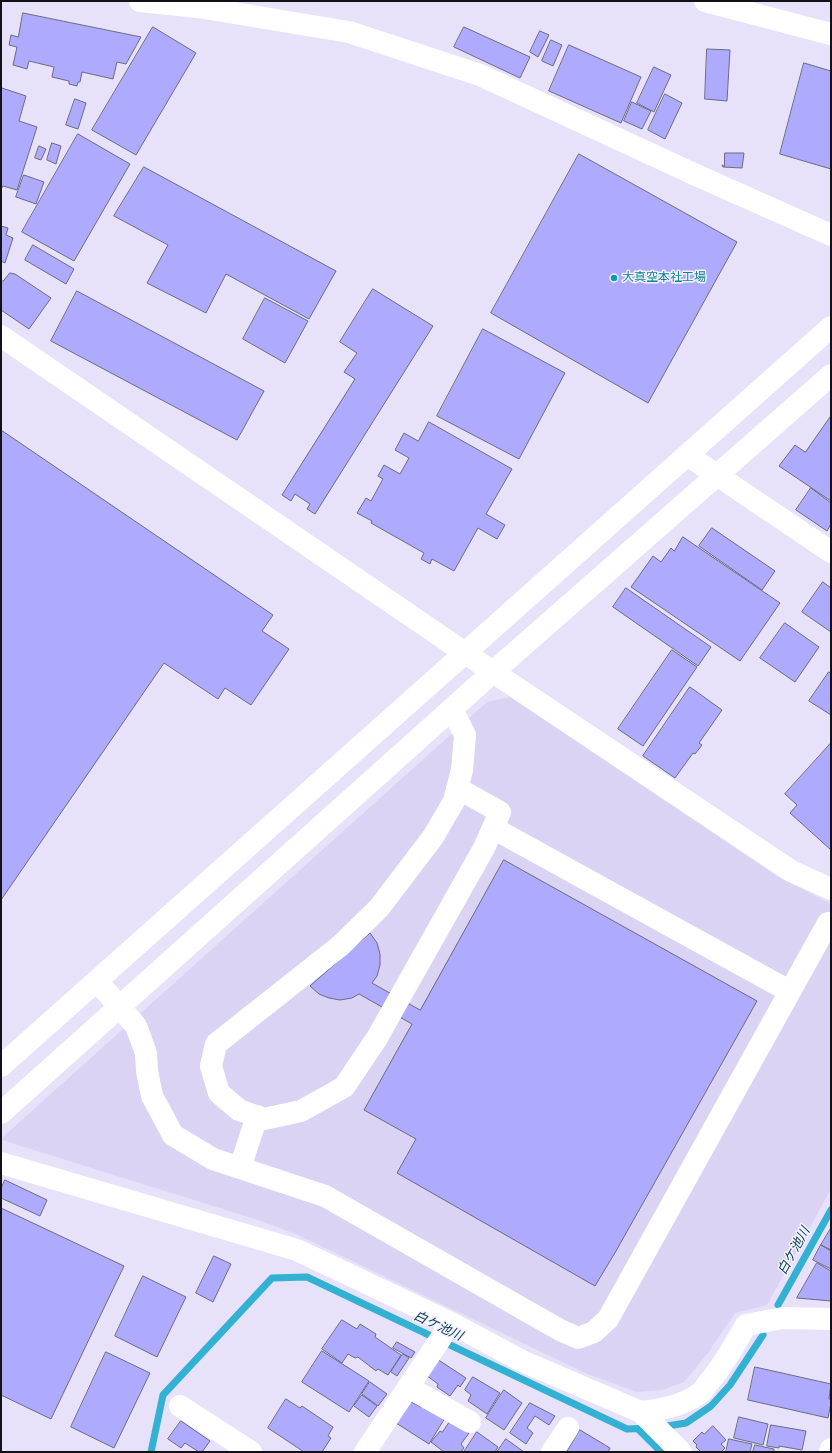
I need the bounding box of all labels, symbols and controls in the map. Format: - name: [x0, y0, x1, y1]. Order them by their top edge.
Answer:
- place label: 大真空本社工場: [622, 271, 706, 285]
- marker: 大真空本社工場: [609, 273, 619, 283]
- water label: 白ケ池川: [775, 1224, 813, 1278]
- water label: 白ケ池川: [411, 1308, 465, 1344]

